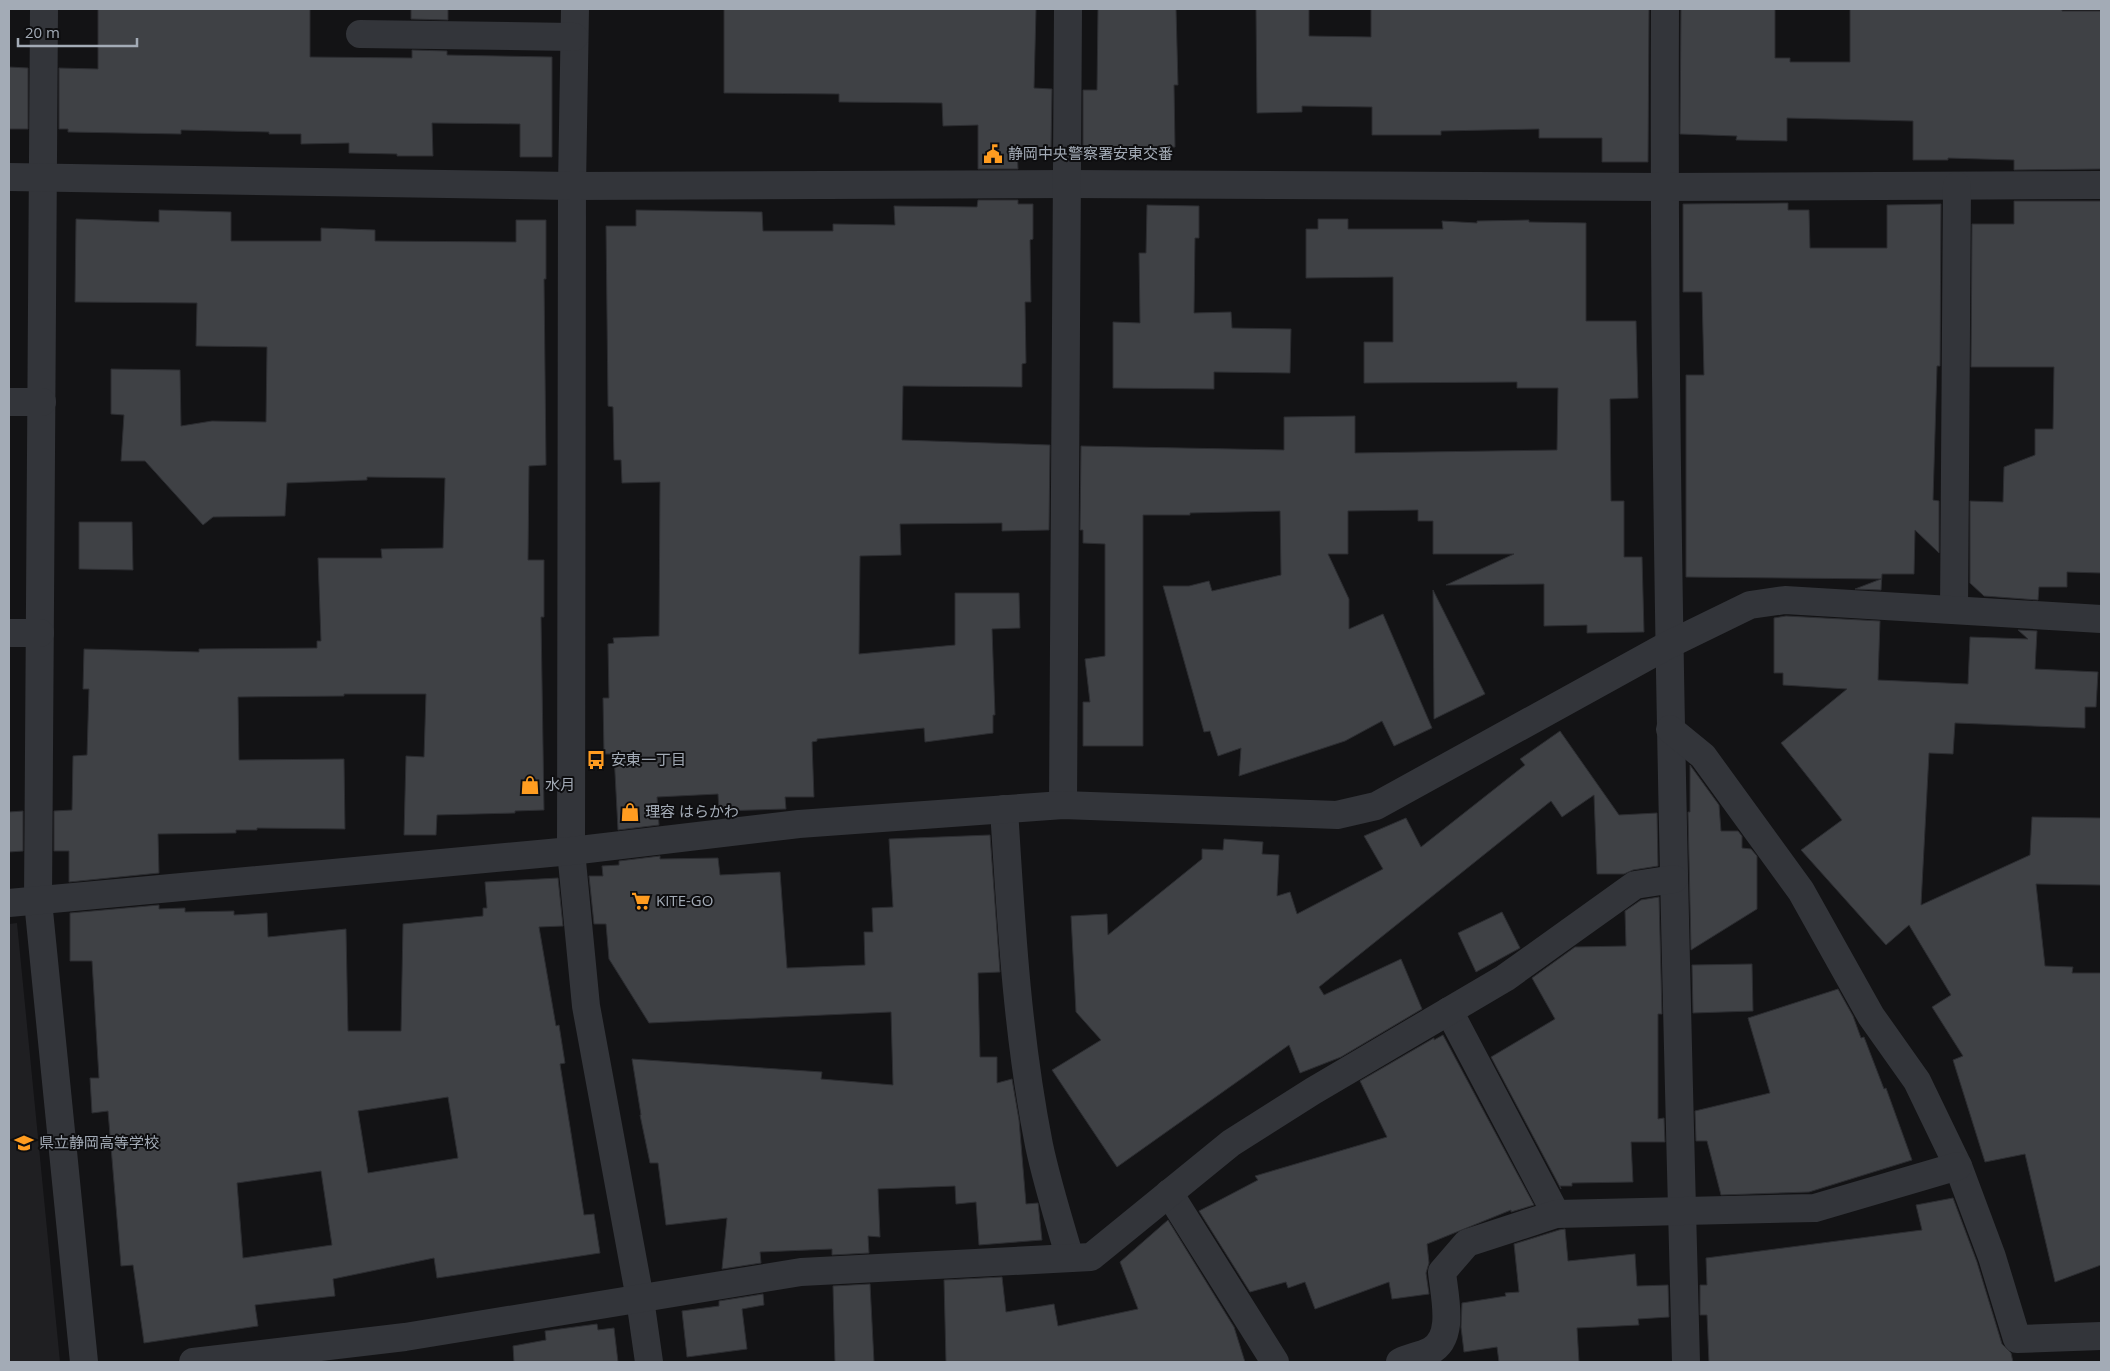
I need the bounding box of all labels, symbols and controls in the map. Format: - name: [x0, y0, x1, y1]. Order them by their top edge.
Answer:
- scale bar: [18, 15, 136, 47]
- text: 20 m: [25, 22, 60, 42]
- public building icon: 静岡中央警察署安東交番: [982, 143, 1004, 165]
- place label: 静岡中央警察署安東交番: [1008, 143, 1173, 163]
- bus stop icon: 安東一丁目: [585, 749, 607, 771]
- place label: 安東一丁目: [611, 749, 686, 769]
- shop icon: 水月: [519, 774, 541, 796]
- place label: 水月: [545, 774, 575, 794]
- shop icon: 理容 はらかわ: [619, 801, 641, 823]
- place label: 理容 はらかわ: [645, 801, 739, 821]
- supermarket icon: KITE-GO: [630, 890, 652, 912]
- place label: KITE-GO: [656, 890, 713, 910]
- school or university icon: 県立静岡高等学校: [13, 1132, 35, 1154]
- place label: 県立静岡高等学校: [39, 1132, 159, 1152]

